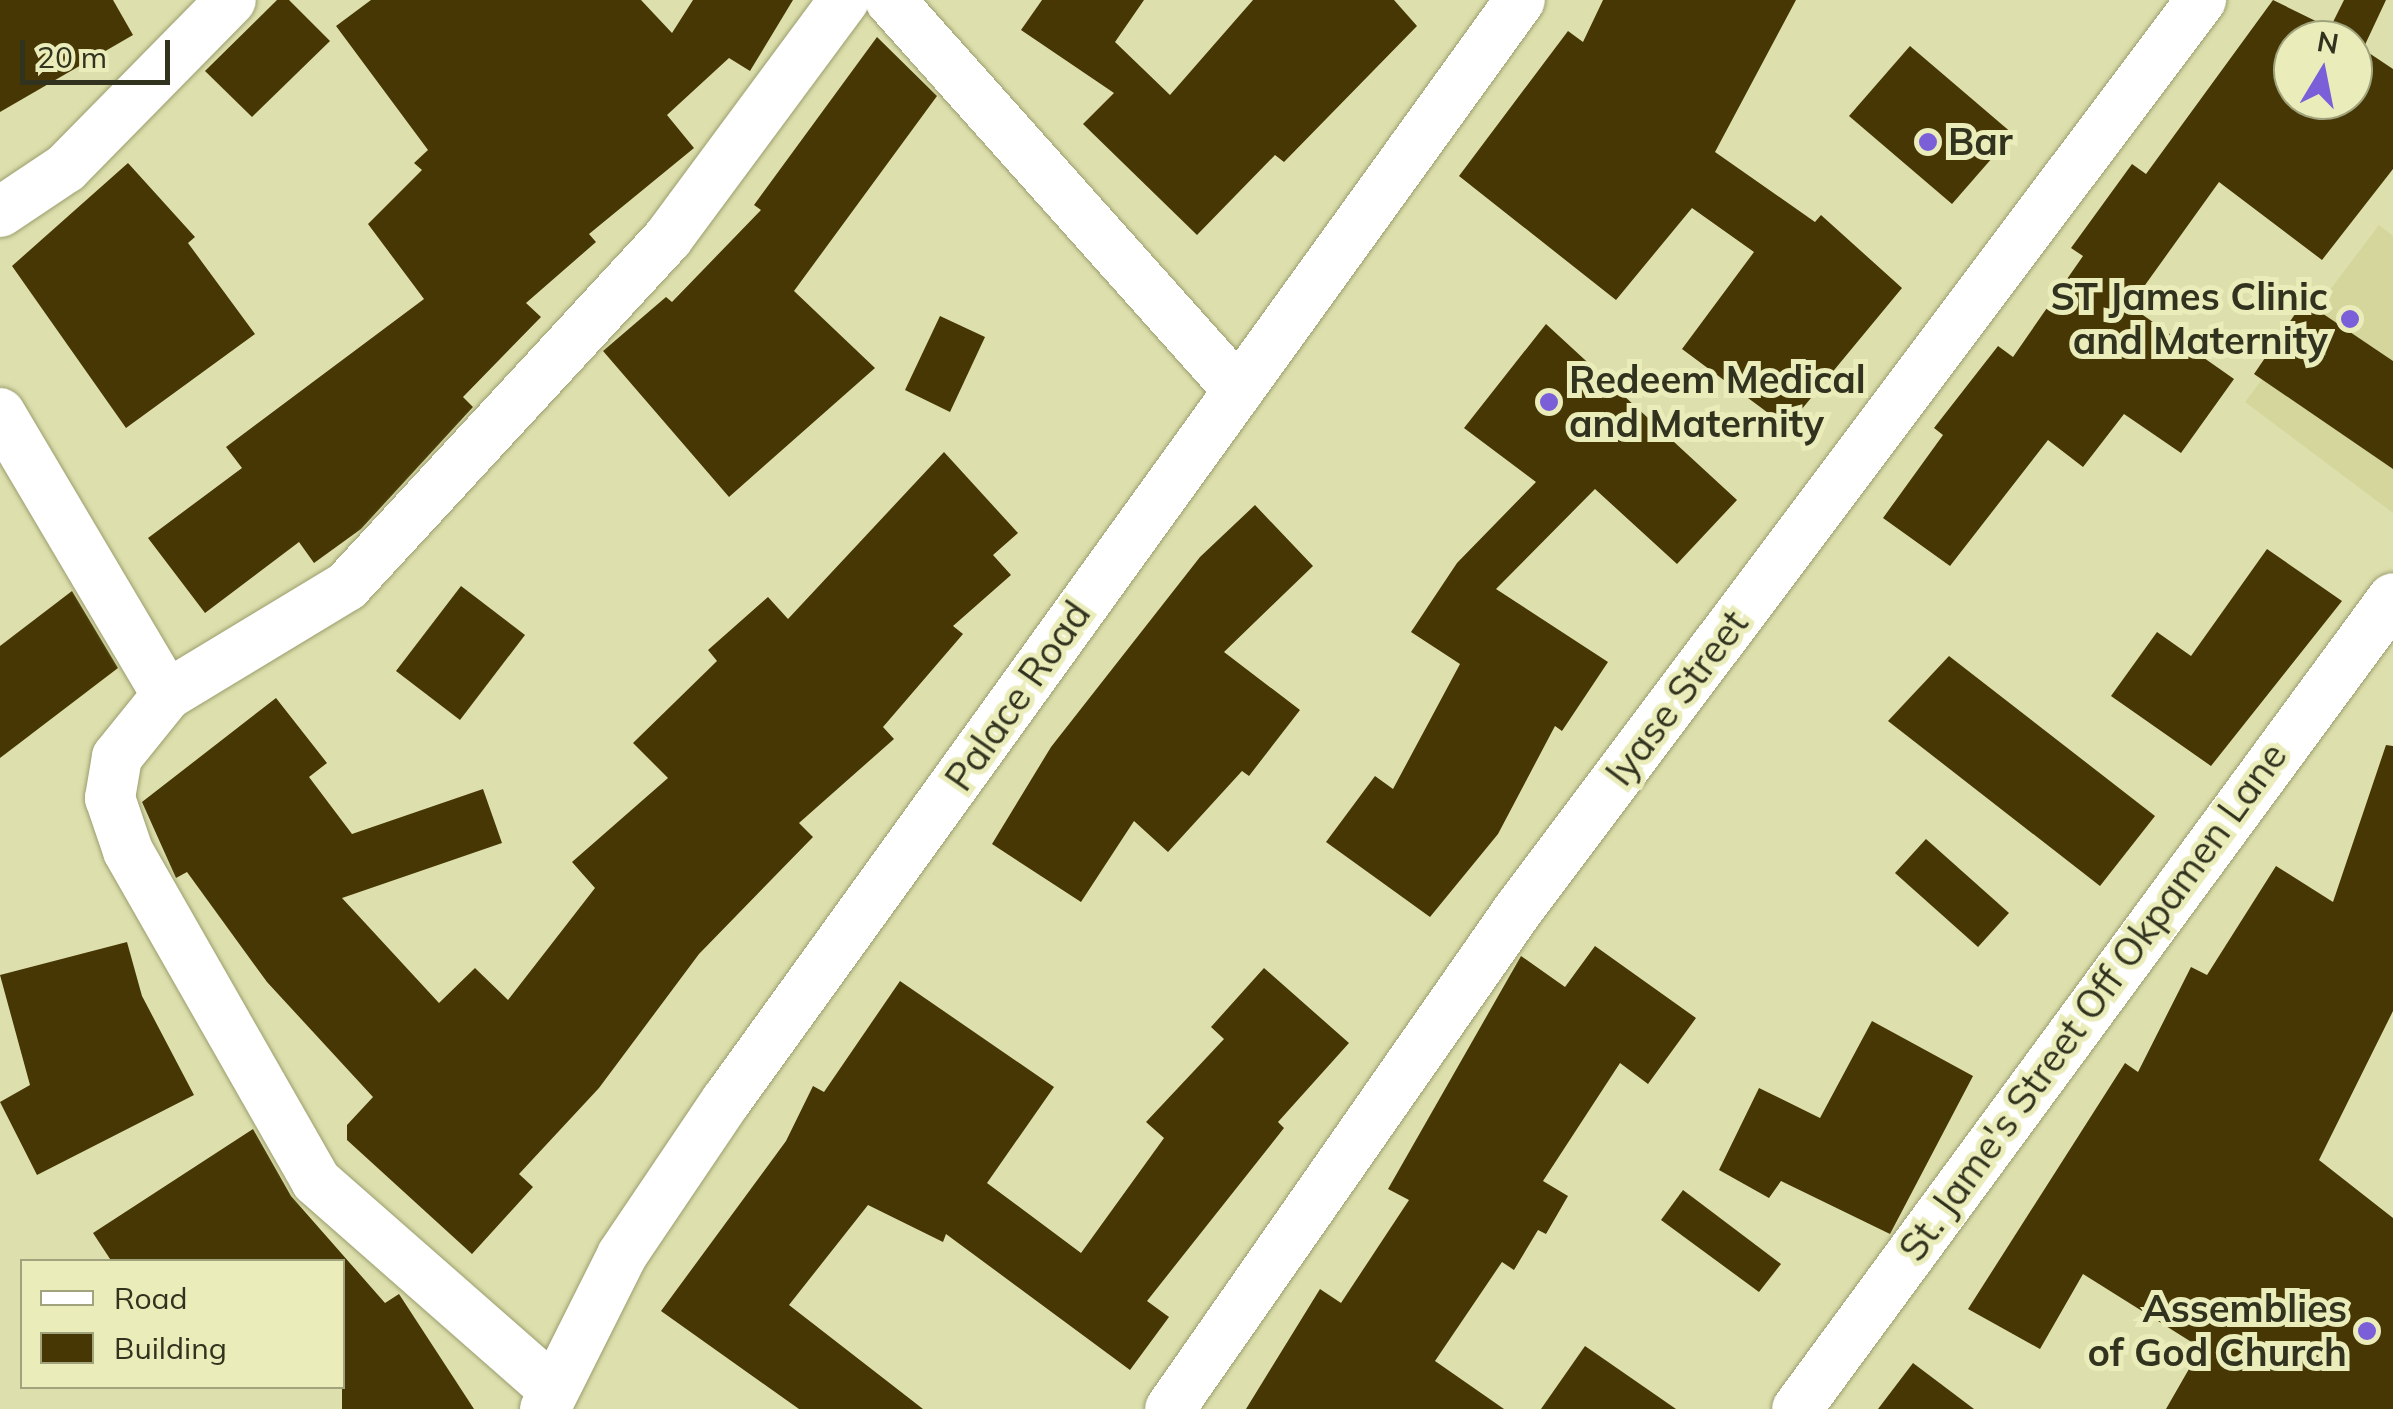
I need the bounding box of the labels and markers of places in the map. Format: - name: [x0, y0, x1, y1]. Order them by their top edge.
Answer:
- place label: Bar: [1948, 119, 2013, 165]
- marker: Bar: [1917, 131, 1939, 153]
- place label: ST James Clinic and Maternity: [2051, 274, 2328, 363]
- marker: ST James Clinic and Maternity: [2337, 306, 2363, 332]
- place label: Redeem Medical and Maternity: [1569, 357, 1866, 446]
- marker: Redeem Medical and Maternity: [1538, 391, 1560, 413]
- place label: Assemblies of God Church: [2087, 1286, 2347, 1376]
- marker: Assemblies of God Church: [2356, 1320, 2378, 1342]

